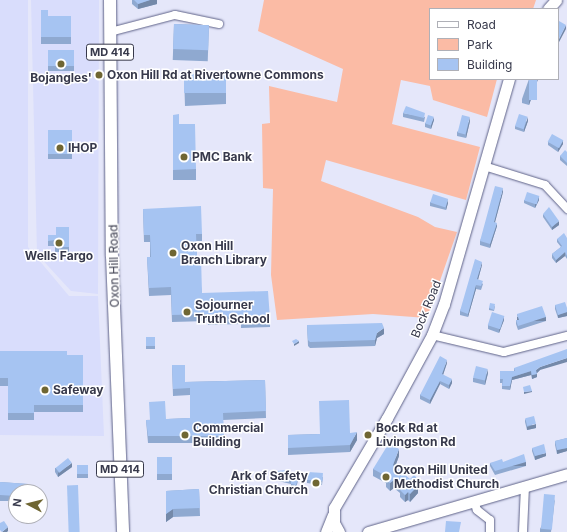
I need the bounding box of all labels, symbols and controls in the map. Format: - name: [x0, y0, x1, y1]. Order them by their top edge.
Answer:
- legend: [429, 8, 559, 80]
- text: Road: [467, 17, 496, 32]
- text: Park: [467, 37, 493, 52]
- road number: MD 414: [86, 43, 134, 61]
- text: Building: [467, 57, 512, 72]
- marker: Bojangles': [56, 59, 66, 69]
- place label: Oxon Hill Rd at Rivertowne Commons: [107, 68, 324, 82]
- marker: Oxon Hill Rd at Rivertowne Commons: [94, 70, 104, 80]
- place label: Bojangles': [30, 71, 92, 85]
- place label: IHOP: [68, 141, 97, 155]
- marker: IHOP: [55, 143, 65, 153]
- place label: PMC Bank: [192, 150, 252, 164]
- marker: PMC Bank: [179, 152, 189, 162]
- street label: Oxon Hill Road: [106, 224, 122, 308]
- marker: Wells Fargo: [54, 238, 64, 248]
- place label: Oxon Hill Branch Library: [181, 239, 267, 267]
- marker: Oxon Hill Branch Library: [168, 248, 178, 258]
- place label: Wells Fargo: [25, 249, 93, 263]
- street label: Bock Road: [408, 278, 444, 340]
- place label: Sojourner Truth School: [195, 298, 270, 326]
- marker: Sojourner Truth School: [182, 307, 192, 317]
- place label: Safeway: [53, 383, 103, 397]
- marker: Safeway: [40, 385, 50, 395]
- place label: Commercial Building: [193, 421, 263, 449]
- place label: Bock Rd at Livingston Rd: [376, 421, 456, 449]
- marker: Commercial Building: [180, 430, 190, 440]
- marker: Bock Rd at Livingston Rd: [363, 430, 373, 440]
- road number: MD 414: [96, 460, 144, 478]
- place label: Oxon Hill United Methodist Church: [394, 463, 499, 491]
- place label: Ark of Safety Christian Church: [209, 469, 308, 497]
- marker: Oxon Hill United Methodist Church: [381, 472, 391, 482]
- marker: Ark of Safety Christian Church: [311, 478, 321, 488]
- north arrow: [8, 484, 48, 524]
- text: N: [10, 498, 25, 508]

